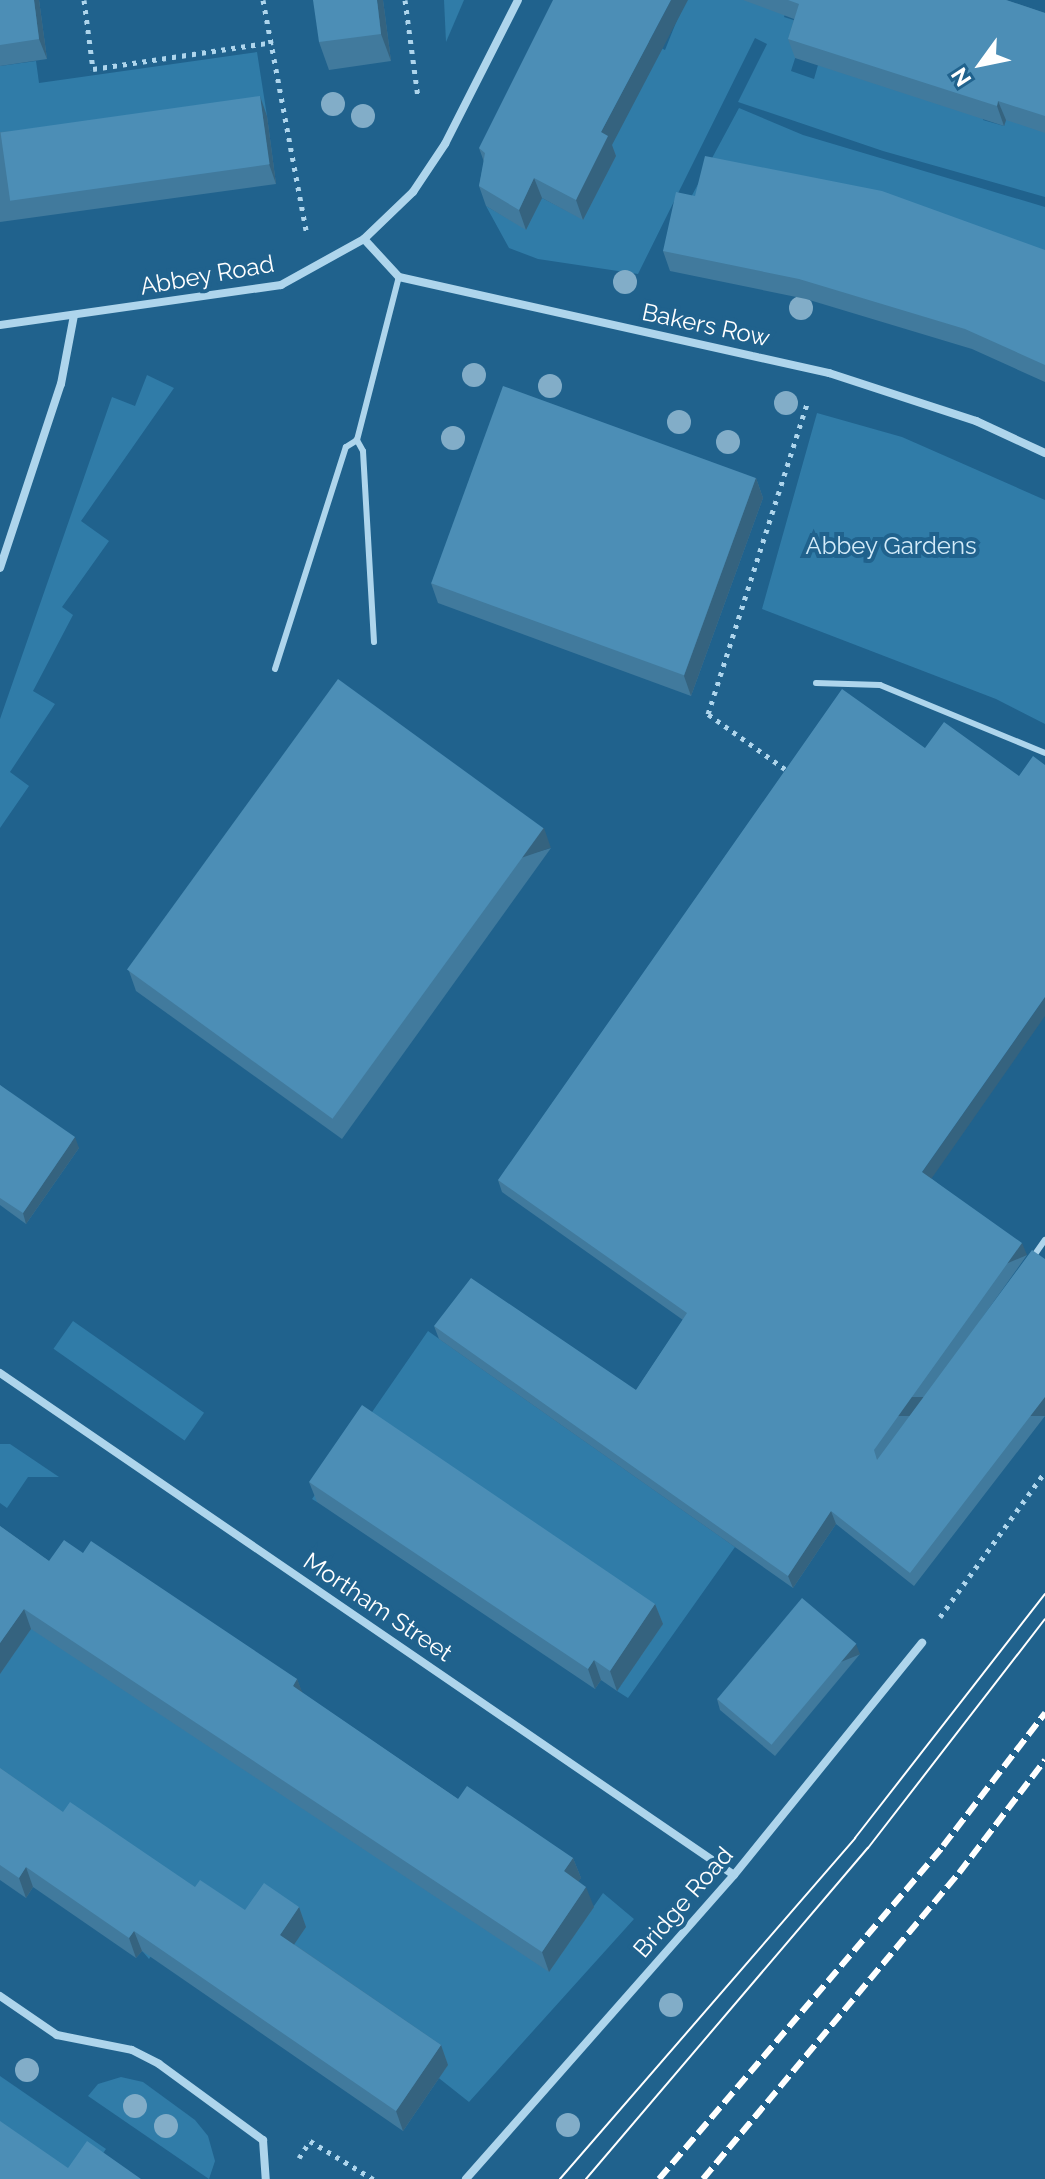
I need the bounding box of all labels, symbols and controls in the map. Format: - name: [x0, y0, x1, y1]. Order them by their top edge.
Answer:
- north arrow: [941, 24, 1021, 104]
- text: N: [945, 63, 976, 91]
- street label: Abbey Road: [137, 249, 277, 301]
- street label: Bakers Row: [639, 297, 773, 353]
- park label: Abbey Gardens: [805, 532, 977, 560]
- street label: Mortham Street: [298, 1547, 458, 1667]
- street label: Bridge Road: [627, 1841, 739, 1963]

